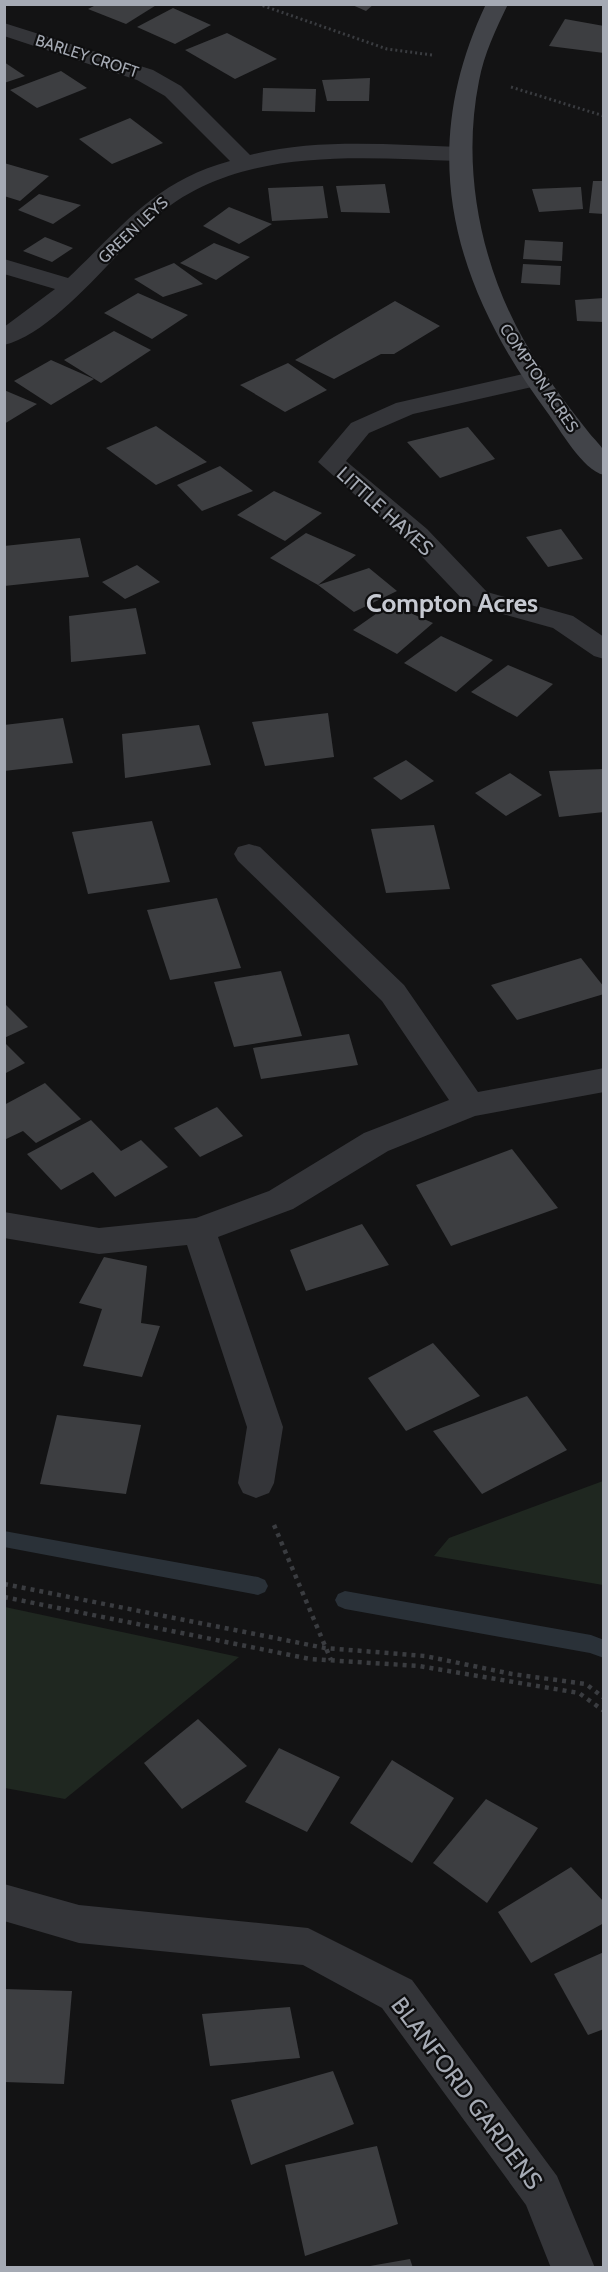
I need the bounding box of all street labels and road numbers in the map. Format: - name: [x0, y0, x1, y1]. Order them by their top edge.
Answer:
- street label: BARLEY CROFT: [33, 30, 141, 82]
- street label: GREEN LEYS: [94, 193, 172, 267]
- street label: COMPTON ACRES: [496, 320, 582, 436]
- street label: LITTLE HAYES: [332, 461, 438, 561]
- street label: BLANFORD GARDENS: [385, 1991, 549, 2195]

